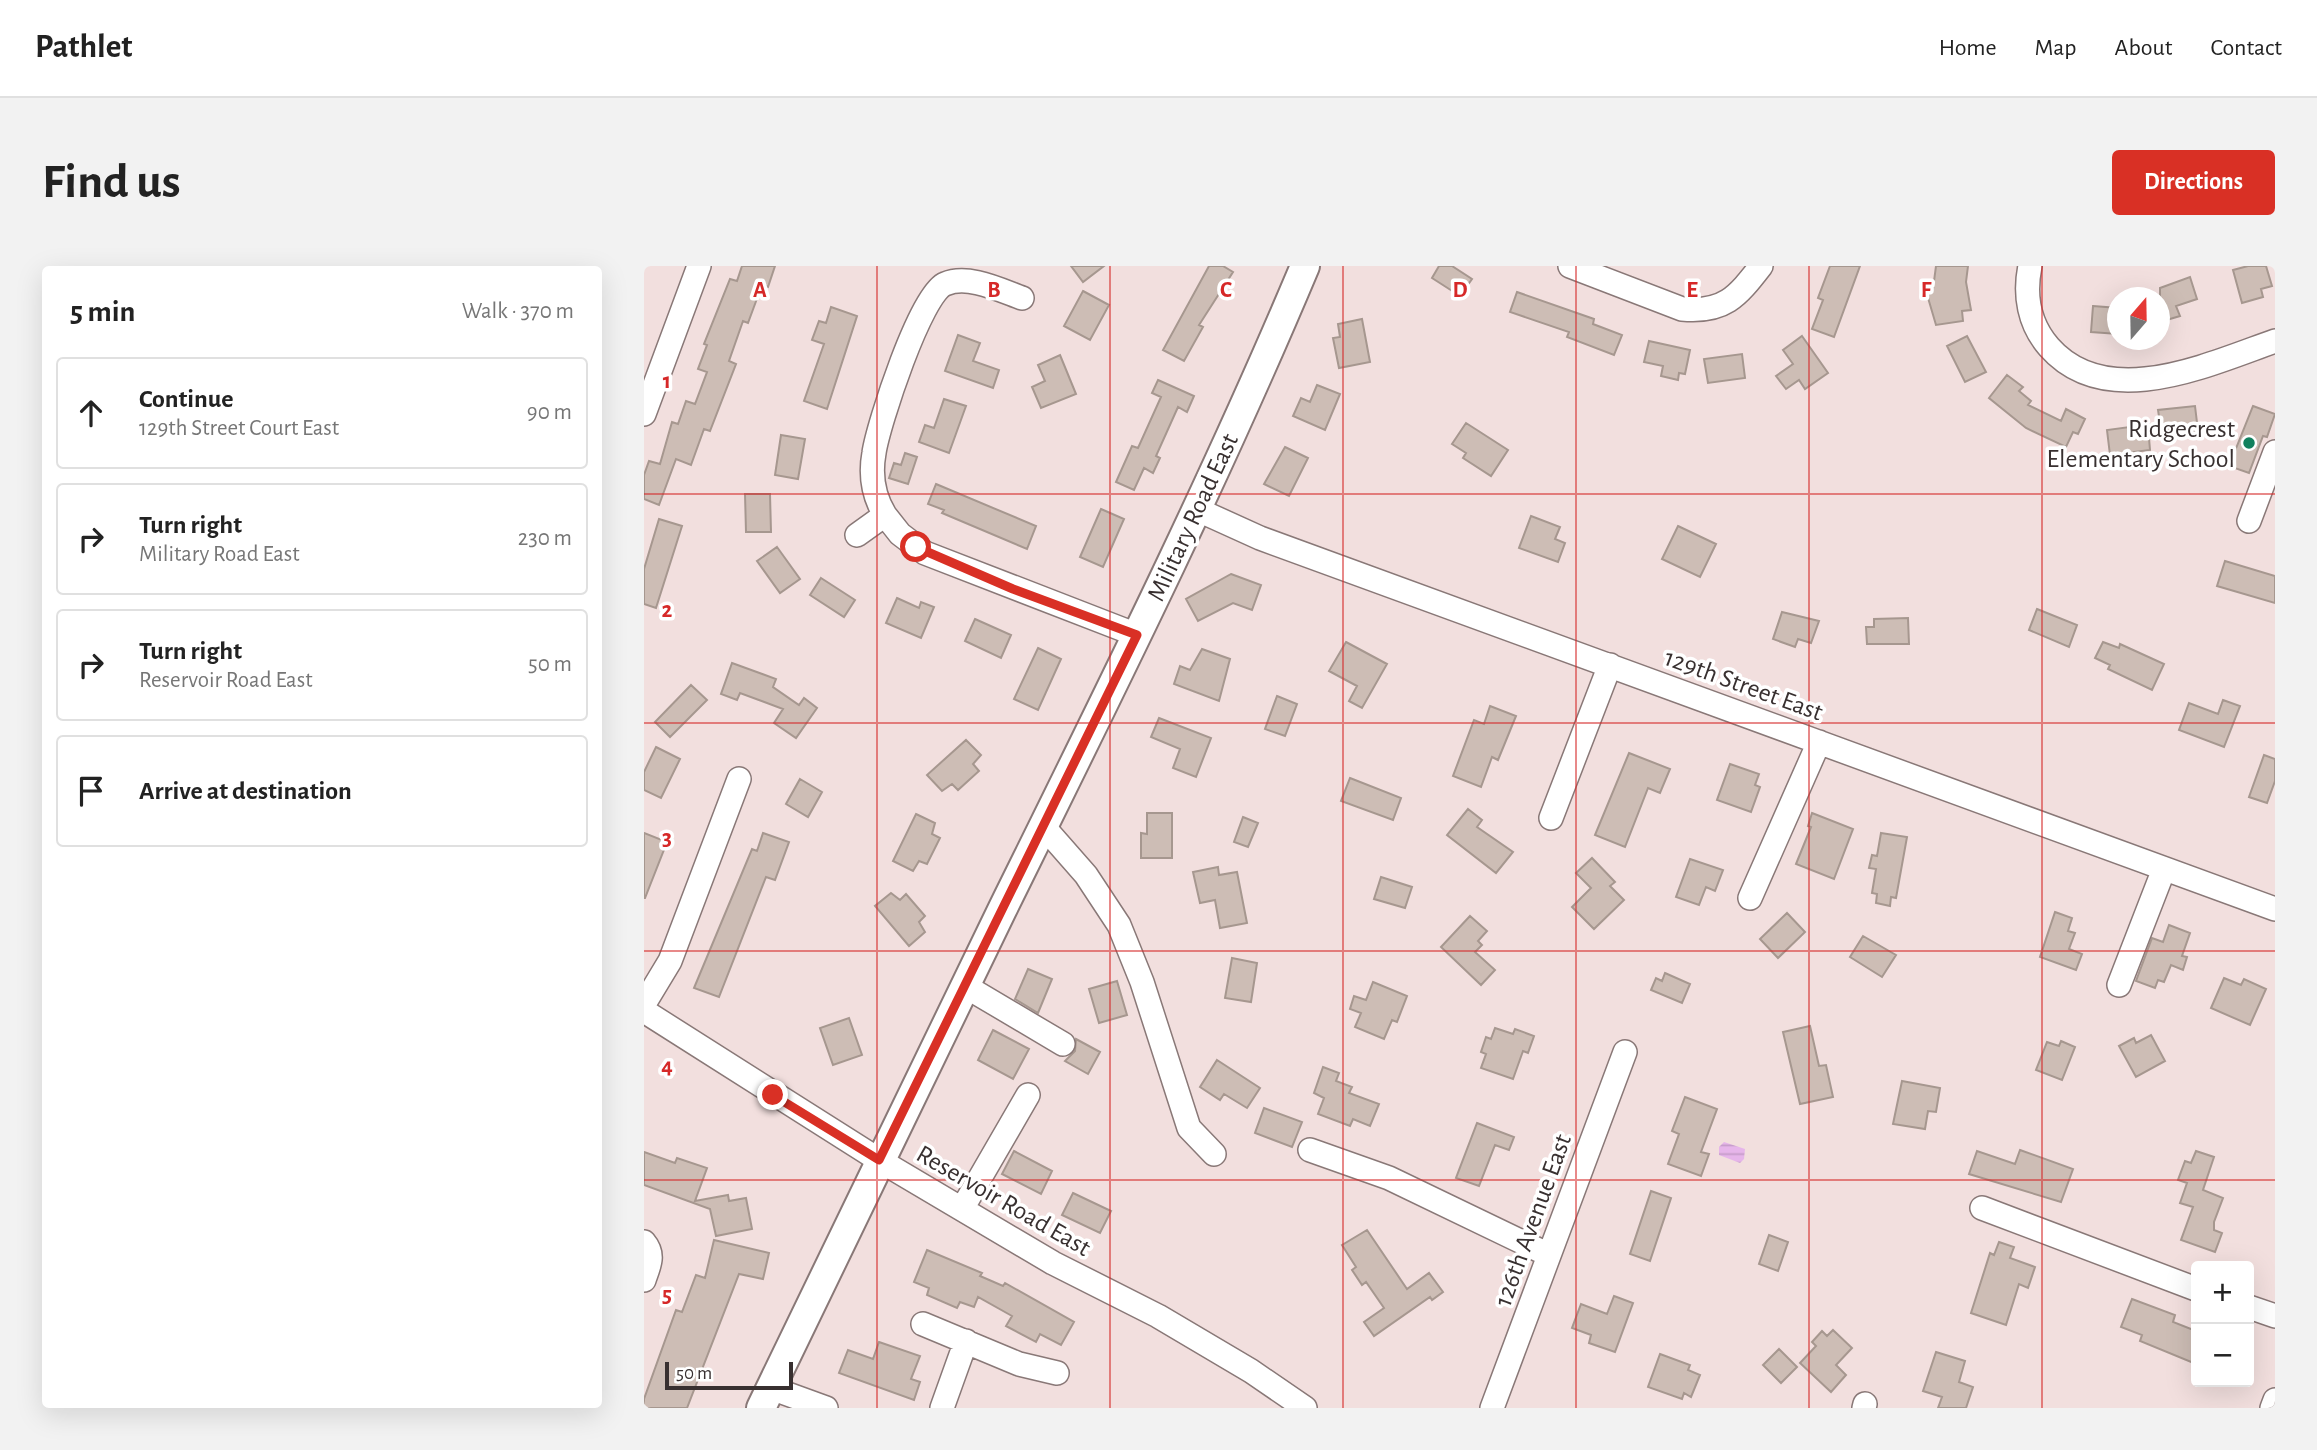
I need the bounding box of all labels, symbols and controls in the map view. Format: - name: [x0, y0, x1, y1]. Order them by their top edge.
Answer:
- text: Pathlet: [35, 31, 133, 64]
- text: Home: [1939, 36, 1997, 60]
- text: Map: [2035, 36, 2077, 60]
- text: About: [2115, 36, 2172, 60]
- text: Contact: [2210, 36, 2282, 60]
- button: Directions: [2112, 150, 2275, 215]
- text: Find us: [42, 158, 181, 207]
- text: A: [753, 279, 767, 302]
- text: B: [987, 279, 1001, 302]
- text: C: [1220, 279, 1232, 302]
- text: D: [1452, 279, 1468, 302]
- text: E: [1686, 279, 1698, 302]
- text: F: [1921, 279, 1932, 302]
- north arrow: [2107, 287, 2170, 350]
- text: 5 min: [70, 297, 135, 327]
- text: Walk · 370 m: [462, 300, 574, 323]
- text: 1: [663, 370, 671, 393]
- text: Continue: [139, 386, 234, 412]
- icon: ahead: [72, 394, 110, 432]
- text: 90 m: [527, 401, 572, 424]
- place label: Ridgecrest Elementary School: [2046, 416, 2235, 472]
- text: 129th Street Court East: [139, 417, 339, 440]
- street label: Military Road East: [1143, 430, 1243, 605]
- marker: Ridgecrest Elementary School: [2241, 435, 2257, 451]
- text: Turn right: [139, 512, 242, 538]
- icon: right: [72, 520, 110, 558]
- text: 230 m: [518, 527, 572, 550]
- route start: [900, 531, 931, 562]
- text: Military Road East: [139, 543, 300, 566]
- text: 2: [662, 599, 673, 622]
- text: Turn right: [139, 638, 242, 664]
- street label: 129th Street East: [1661, 644, 1826, 726]
- icon: right: [72, 646, 110, 684]
- text: 50 m: [528, 653, 572, 676]
- text: Reservoir Road East: [139, 669, 313, 692]
- icon: arrive: [72, 772, 110, 810]
- text: Arrive at destination: [139, 778, 352, 804]
- text: 3: [662, 827, 672, 850]
- text: 4: [661, 1055, 673, 1078]
- route end: [757, 1079, 788, 1110]
- street label: 126th Avenue East: [1490, 1131, 1576, 1310]
- street label: Reservoir Road East: [912, 1141, 1095, 1261]
- map controls: [2191, 1261, 2254, 1387]
- button: +: [2191, 1261, 2254, 1324]
- text: 5: [662, 1284, 672, 1307]
- button: −: [2191, 1324, 2254, 1387]
- scale bar: [665, 1359, 793, 1391]
- text: 50 m: [676, 1364, 712, 1383]

